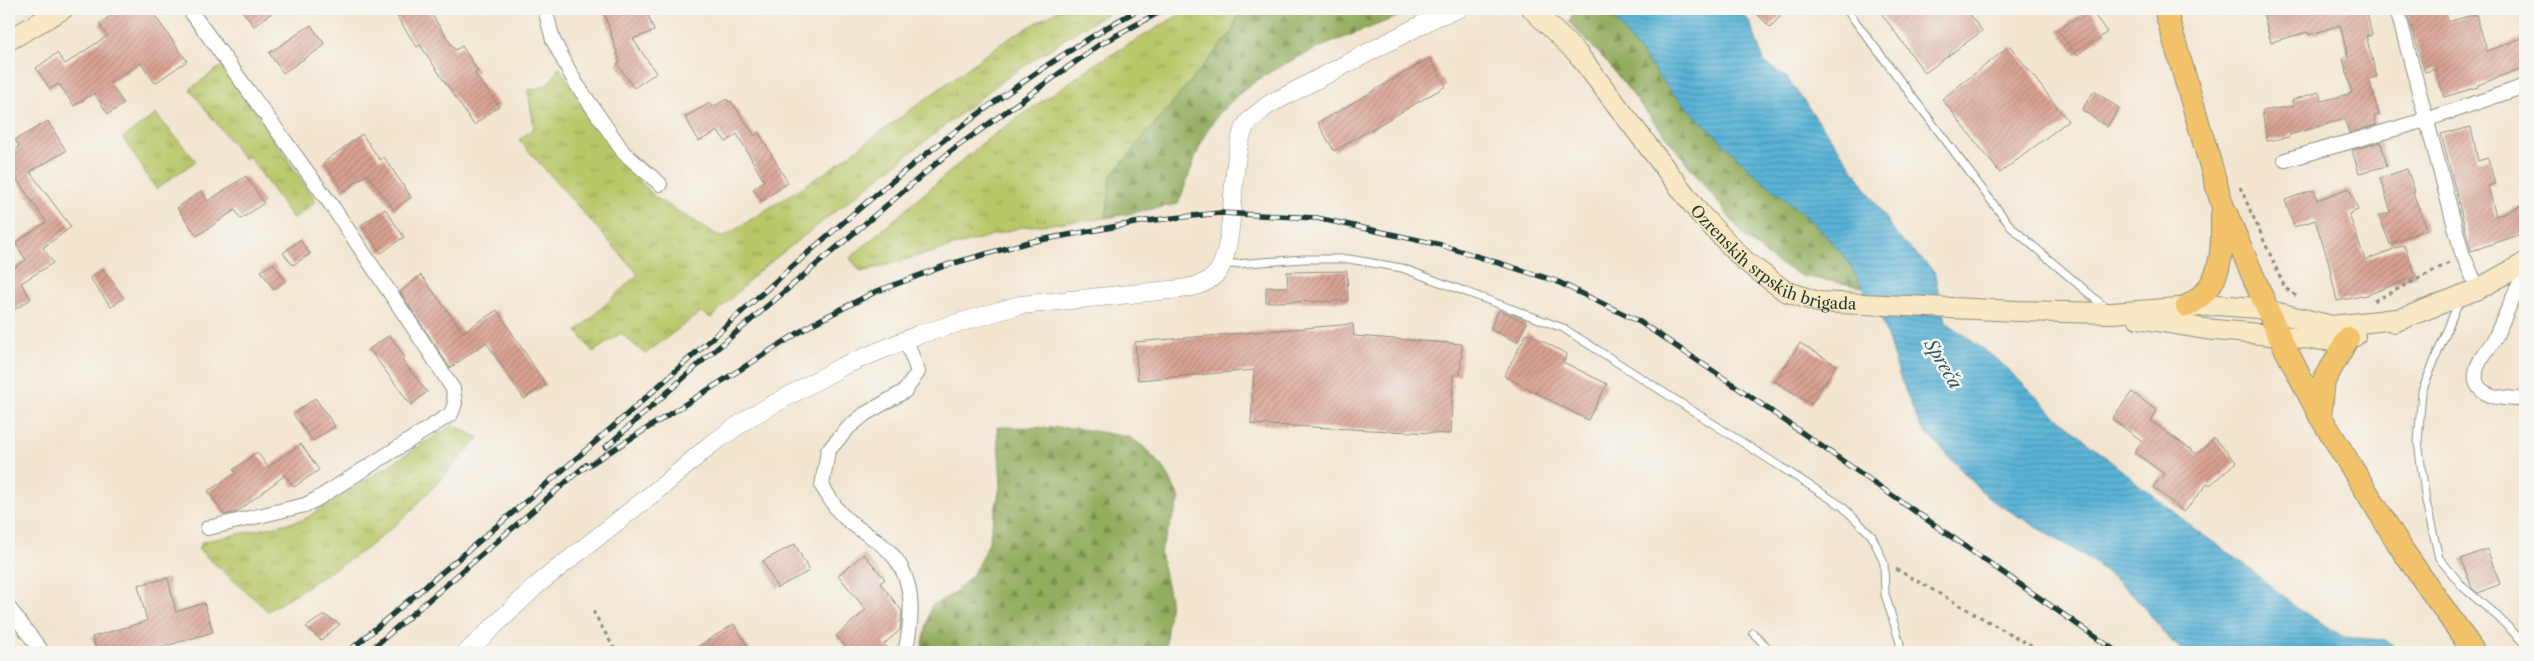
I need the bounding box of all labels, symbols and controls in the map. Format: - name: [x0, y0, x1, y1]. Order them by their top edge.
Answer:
- street label: Ozrenskih srpskih brigada: [1686, 200, 1857, 314]
- water label: Spreča: [1919, 334, 1967, 393]

